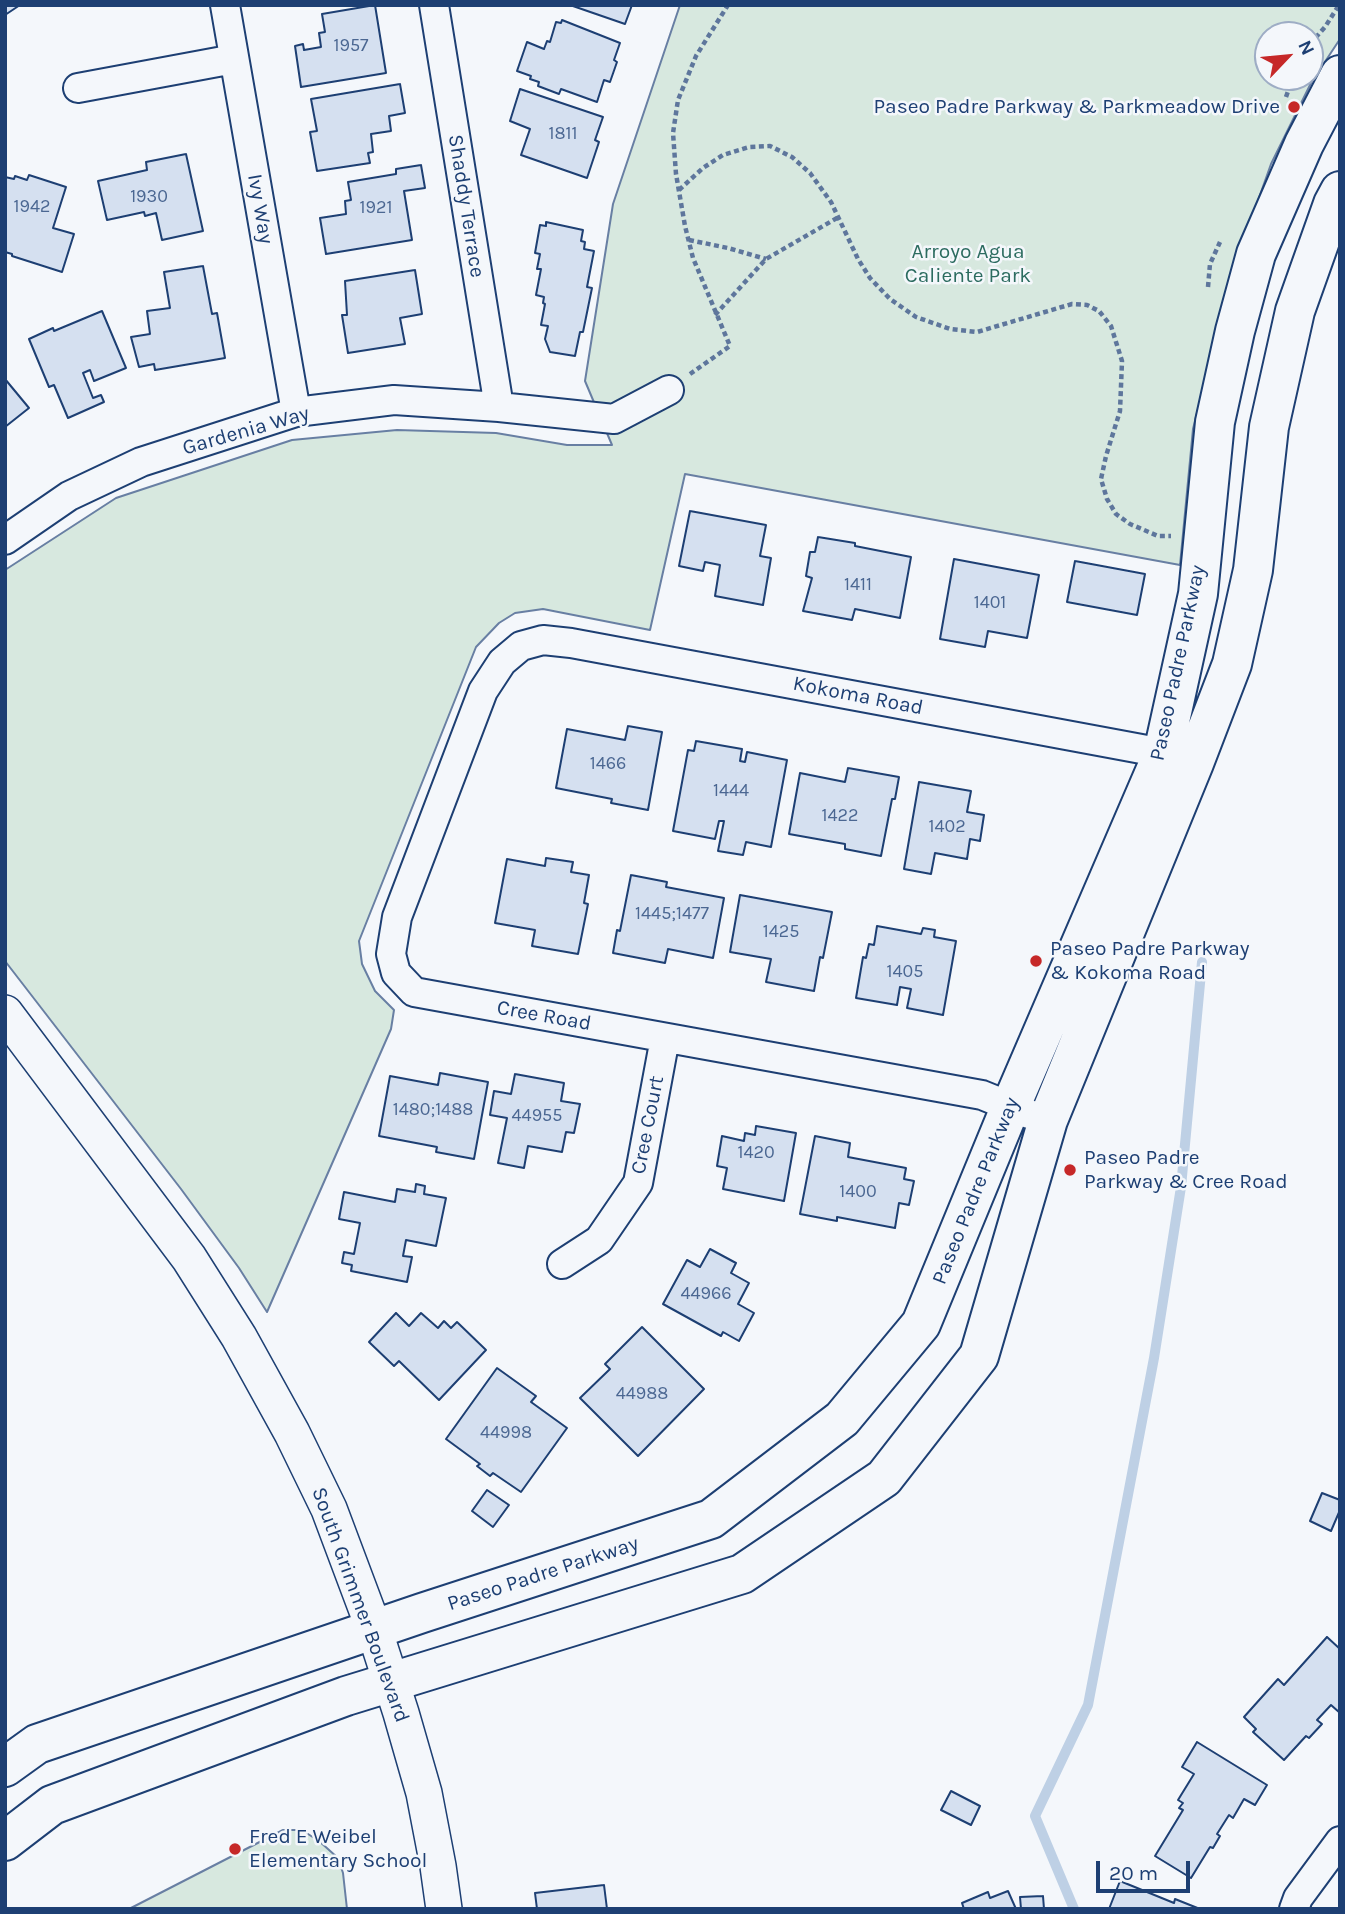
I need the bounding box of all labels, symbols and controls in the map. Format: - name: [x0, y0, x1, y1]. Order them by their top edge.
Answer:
- north arrow: [1254, 21, 1324, 91]
- house number: 1957: [333, 35, 369, 57]
- text: N: [1293, 37, 1319, 59]
- place label: Paseo Padre Parkway & Parkmeadow Drive: [873, 94, 1280, 120]
- marker: Paseo Padre Parkway & Parkmeadow Drive: [1286, 99, 1302, 115]
- house number: 1811: [549, 123, 577, 145]
- street label: Shaddy Terrace: [442, 133, 490, 279]
- street label: Ivy Way: [241, 172, 279, 246]
- house number: 1930: [130, 186, 168, 208]
- house number: 1942: [14, 196, 50, 218]
- house number: 1921: [360, 197, 392, 219]
- park label: Arroyo Agua Caliente Park: [905, 239, 1031, 289]
- street label: Gardenia Way: [180, 401, 312, 461]
- street label: Paseo Padre Parkway: [1145, 563, 1211, 763]
- house number: 1411: [844, 574, 872, 596]
- house number: 1401: [974, 592, 1006, 614]
- street label: Kokoma Road: [791, 671, 925, 721]
- house number: 1466: [590, 753, 626, 775]
- house number: 1444: [713, 780, 749, 802]
- house number: 1422: [822, 805, 858, 827]
- house number: 1402: [928, 816, 966, 838]
- house number: 1445;1477: [635, 903, 709, 925]
- house number: 1425: [763, 921, 799, 943]
- place label: Paseo Padre Parkway & Kokoma Road: [1050, 936, 1250, 986]
- marker: Paseo Padre Parkway & Kokoma Road: [1028, 953, 1044, 969]
- house number: 1405: [887, 961, 923, 983]
- street label: Cree Road: [495, 995, 593, 1037]
- street label: Cree Court: [626, 1074, 670, 1176]
- street label: Paseo Padre Parkway: [927, 1094, 1025, 1288]
- house number: 1480;1488: [393, 1099, 473, 1121]
- house number: 44955: [512, 1105, 562, 1127]
- house number: 1420: [737, 1142, 775, 1164]
- place label: Paseo Padre Parkway & Cree Road: [1084, 1145, 1288, 1195]
- marker: Paseo Padre Parkway & Cree Road: [1062, 1162, 1078, 1178]
- house number: 1400: [839, 1181, 877, 1203]
- house number: 44966: [680, 1283, 732, 1305]
- house number: 44988: [616, 1383, 668, 1405]
- house number: 44998: [480, 1422, 532, 1444]
- street label: South Grimmer Boulevard: [306, 1484, 414, 1726]
- street label: Paseo Padre Parkway: [444, 1531, 642, 1617]
- place label: Fred E Weibel Elementary School: [249, 1824, 427, 1874]
- marker: Fred E Weibel Elementary School: [227, 1841, 243, 1857]
- scale bar: [1100, 1848, 1194, 1892]
- text: 20 m: [1109, 1861, 1158, 1885]

